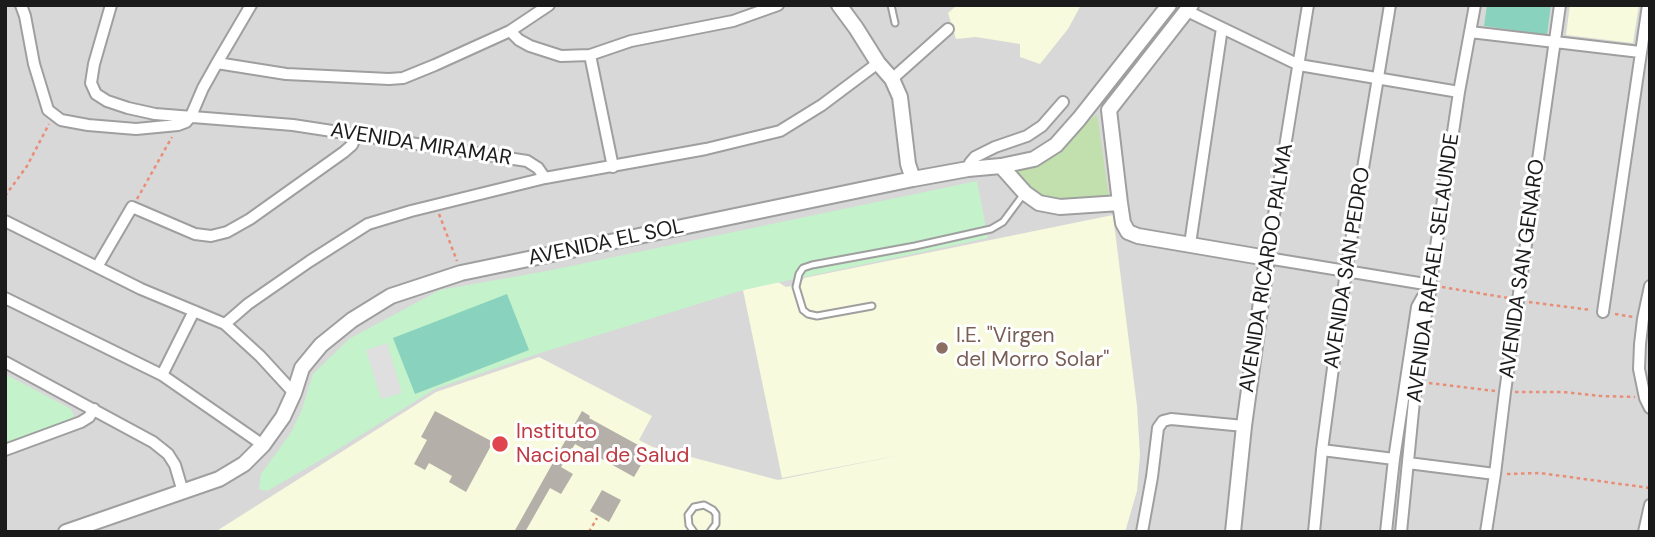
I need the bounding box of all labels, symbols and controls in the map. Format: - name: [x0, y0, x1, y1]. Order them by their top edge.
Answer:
- street label: AVENIDA MIRAMAR: [329, 118, 513, 172]
- street label: AVENIDA RAFAEL SELAUNDE: [1403, 132, 1465, 404]
- street label: AVENIDA RICARDO PALMA: [1235, 142, 1299, 394]
- street label: AVENIDA SAN GENARO: [1495, 158, 1551, 380]
- street label: AVENIDA SAN PEDRO: [1320, 165, 1376, 371]
- street label: AVENIDA EL SOL: [526, 214, 686, 272]
- place label: I.E. "Virgen del Morro Solar": [956, 323, 1109, 373]
- marker: I.E. "Virgen del Morro Solar": [934, 340, 950, 356]
- place label: Instituto Nacional de Salud: [516, 419, 689, 469]
- marker: Instituto Nacional de Salud: [490, 434, 510, 454]

